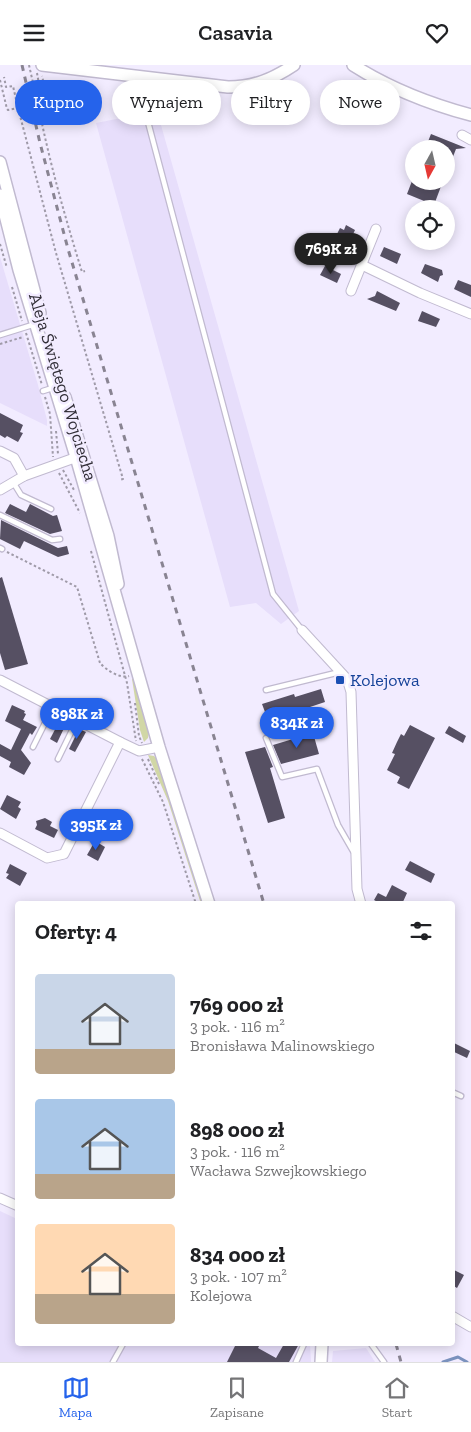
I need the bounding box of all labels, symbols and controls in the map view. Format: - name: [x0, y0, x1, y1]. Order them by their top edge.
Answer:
- icon: menu: [20, 19, 48, 47]
- text: Casavia: [198, 19, 273, 46]
- icon: heart: [423, 19, 451, 47]
- chip: Kupno: [15, 80, 102, 125]
- chip: Wynajem: [112, 80, 221, 125]
- chip: Filtry: [231, 80, 310, 125]
- chip: Nowe: [320, 80, 400, 125]
- north arrow: [405, 140, 455, 190]
- map controls: [405, 140, 455, 250]
- button: locate: [405, 200, 455, 250]
- pin: 769K zł: [285, 233, 377, 275]
- text: 769K zł: [305, 239, 357, 258]
- street label: Aleja Świętego Wojciecha: [24, 290, 102, 484]
- place label: Kolejowa: [350, 669, 420, 691]
- marker: Kolejowa: [334, 674, 346, 686]
- pin: 898K zł: [31, 697, 123, 740]
- text: 898K zł: [51, 704, 103, 723]
- pin: 834K zł: [251, 707, 343, 749]
- text: 834K zł: [271, 713, 323, 732]
- pin: 395K zł: [50, 809, 142, 851]
- text: 395K zł: [70, 815, 122, 834]
- icon: filters: [407, 917, 435, 945]
- text: Oferty: 4: [35, 919, 117, 944]
- text: 769 000 zł: [190, 992, 283, 1017]
- icon: home: [75, 994, 135, 1054]
- text: 3 pok. · 116 m²: [190, 1017, 285, 1036]
- text: Bronisława Malinowskiego: [190, 1036, 375, 1055]
- text: 898 000 zł: [190, 1117, 284, 1142]
- icon: home: [75, 1119, 135, 1179]
- text: 3 pok. · 116 m²: [190, 1142, 285, 1161]
- text: Wacława Szwejkowskiego: [190, 1161, 367, 1180]
- text: 834 000 zł: [190, 1242, 285, 1267]
- icon: home: [75, 1244, 135, 1304]
- text: 3 pok. · 107 m²: [190, 1267, 287, 1286]
- text: Kolejowa: [190, 1286, 252, 1305]
- tab: Mapa: [59, 1374, 92, 1421]
- tab: Zapisane: [210, 1374, 264, 1421]
- tab: Start: [382, 1374, 412, 1421]

